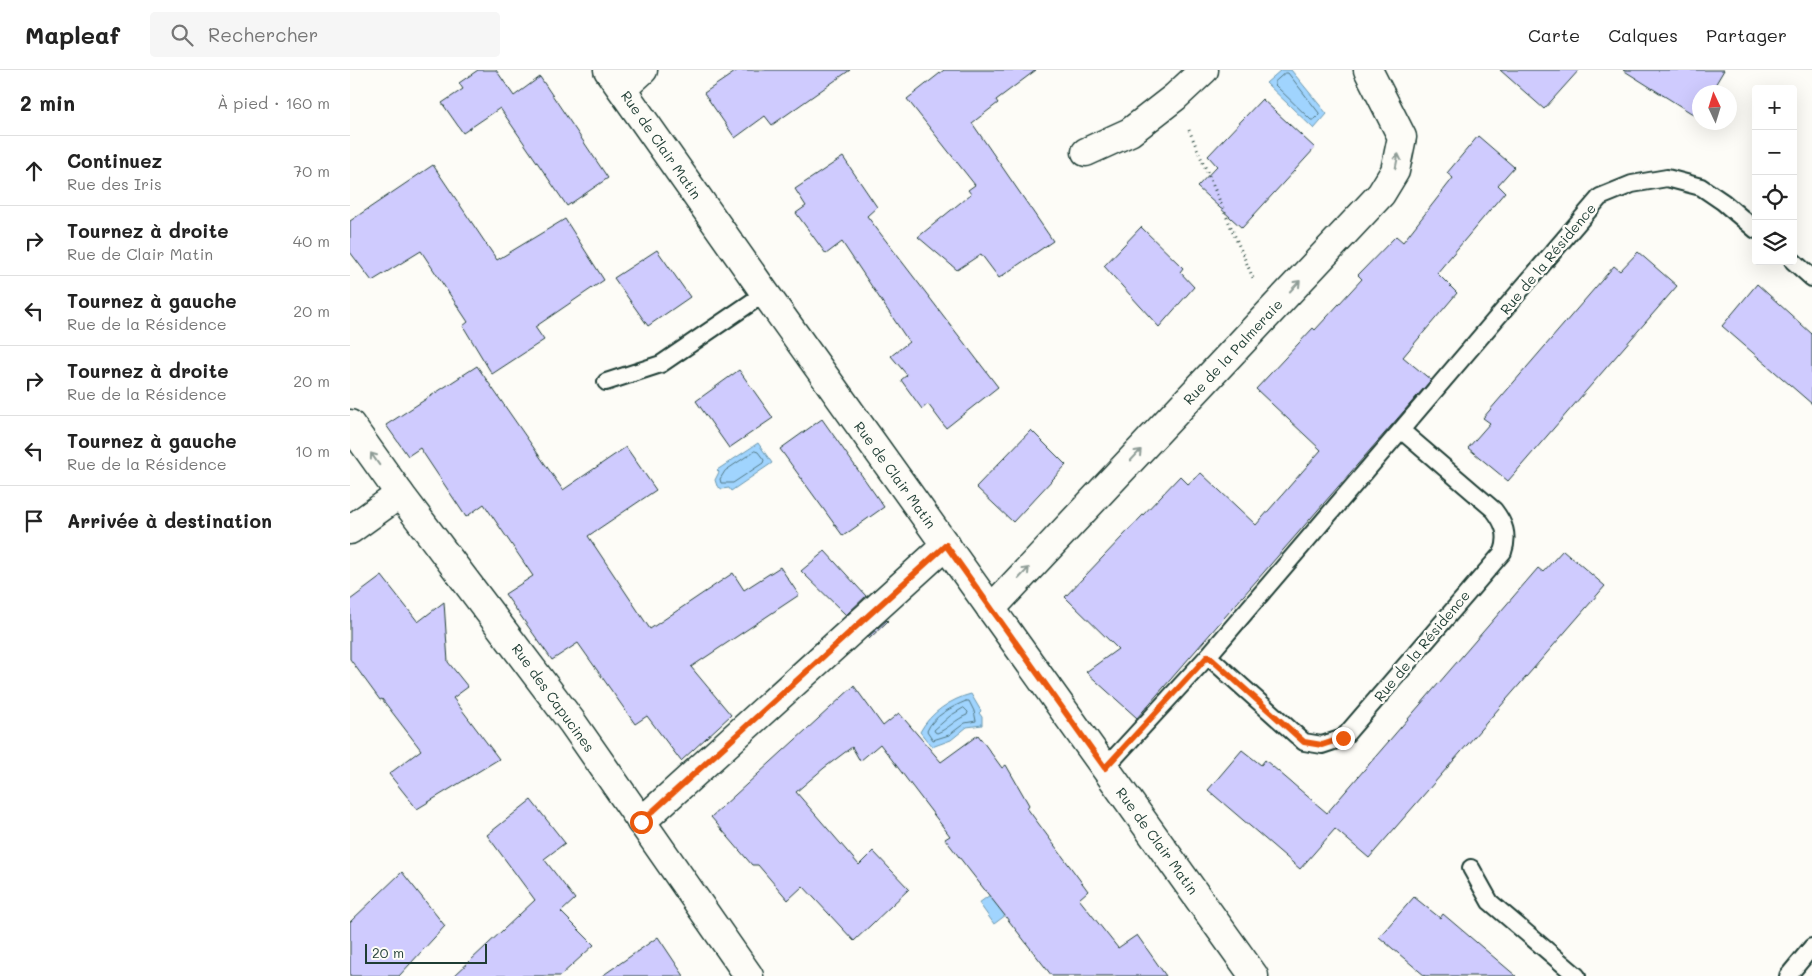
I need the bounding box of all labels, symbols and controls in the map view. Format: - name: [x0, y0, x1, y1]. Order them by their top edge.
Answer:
- search box: [150, 12, 500, 57]
- text: Mapleaf: [25, 19, 120, 50]
- icon: search: [168, 21, 196, 49]
- text: Rechercher: [208, 22, 318, 47]
- text: Carte: [1528, 23, 1580, 47]
- text: Calques: [1608, 23, 1678, 47]
- text: Partager: [1706, 23, 1787, 47]
- north arrow: [1692, 85, 1737, 130]
- map controls: [1752, 85, 1797, 265]
- button: +: [1752, 85, 1797, 130]
- street label: Rue de Clair Matin: [617, 87, 706, 203]
- text: 2 min: [20, 89, 75, 116]
- text: À pied · 160 m: [217, 92, 330, 113]
- button: −: [1752, 130, 1797, 175]
- text: Continuez: [67, 148, 162, 173]
- one-way arrow: [1393, 154, 1402, 170]
- icon: ahead: [20, 157, 48, 185]
- text: 70 m: [293, 160, 330, 181]
- text: Rue des Iris: [67, 173, 162, 194]
- button: locate: [1752, 175, 1797, 220]
- street label: Rue de la Résidence: [1495, 199, 1600, 318]
- text: Tournez à droite: [67, 218, 229, 243]
- button: layers: [1752, 220, 1797, 265]
- icon: right: [20, 227, 48, 255]
- text: 40 m: [293, 230, 330, 251]
- text: Rue de Clair Matin: [67, 243, 213, 264]
- one-way arrow: [1289, 279, 1301, 292]
- text: Tournez à gauche: [67, 288, 236, 313]
- street label: Rue de la Palmeraie: [1179, 295, 1287, 409]
- icon: left: [20, 297, 48, 325]
- text: 20 m: [293, 300, 330, 321]
- text: Rue de la Résidence: [67, 313, 227, 334]
- text: Tournez à droite: [67, 358, 229, 383]
- icon: right: [20, 367, 48, 395]
- text: 20 m: [293, 370, 330, 391]
- text: Rue de la Résidence: [67, 383, 227, 404]
- street label: Rue de Clair Matin: [850, 417, 941, 532]
- text: Tournez à gauche: [67, 428, 236, 453]
- icon: left: [20, 437, 48, 465]
- text: 10 m: [295, 440, 330, 461]
- one-way arrow: [1130, 448, 1142, 461]
- one-way arrow: [370, 452, 380, 466]
- text: Rue de la Résidence: [67, 453, 227, 474]
- icon: arrive: [20, 507, 48, 535]
- text: Arrivée à destination: [67, 508, 272, 533]
- one-way arrow: [1018, 567, 1030, 579]
- street label: Rue de la Résidence: [1369, 586, 1474, 705]
- street label: Rue des Capucines: [508, 640, 599, 756]
- route end: [1332, 727, 1355, 750]
- street label: Rue de Clair Matin: [1112, 783, 1203, 898]
- route start: [630, 811, 653, 834]
- scale bar: [365, 941, 488, 964]
- text: 20 m: [372, 943, 404, 962]

